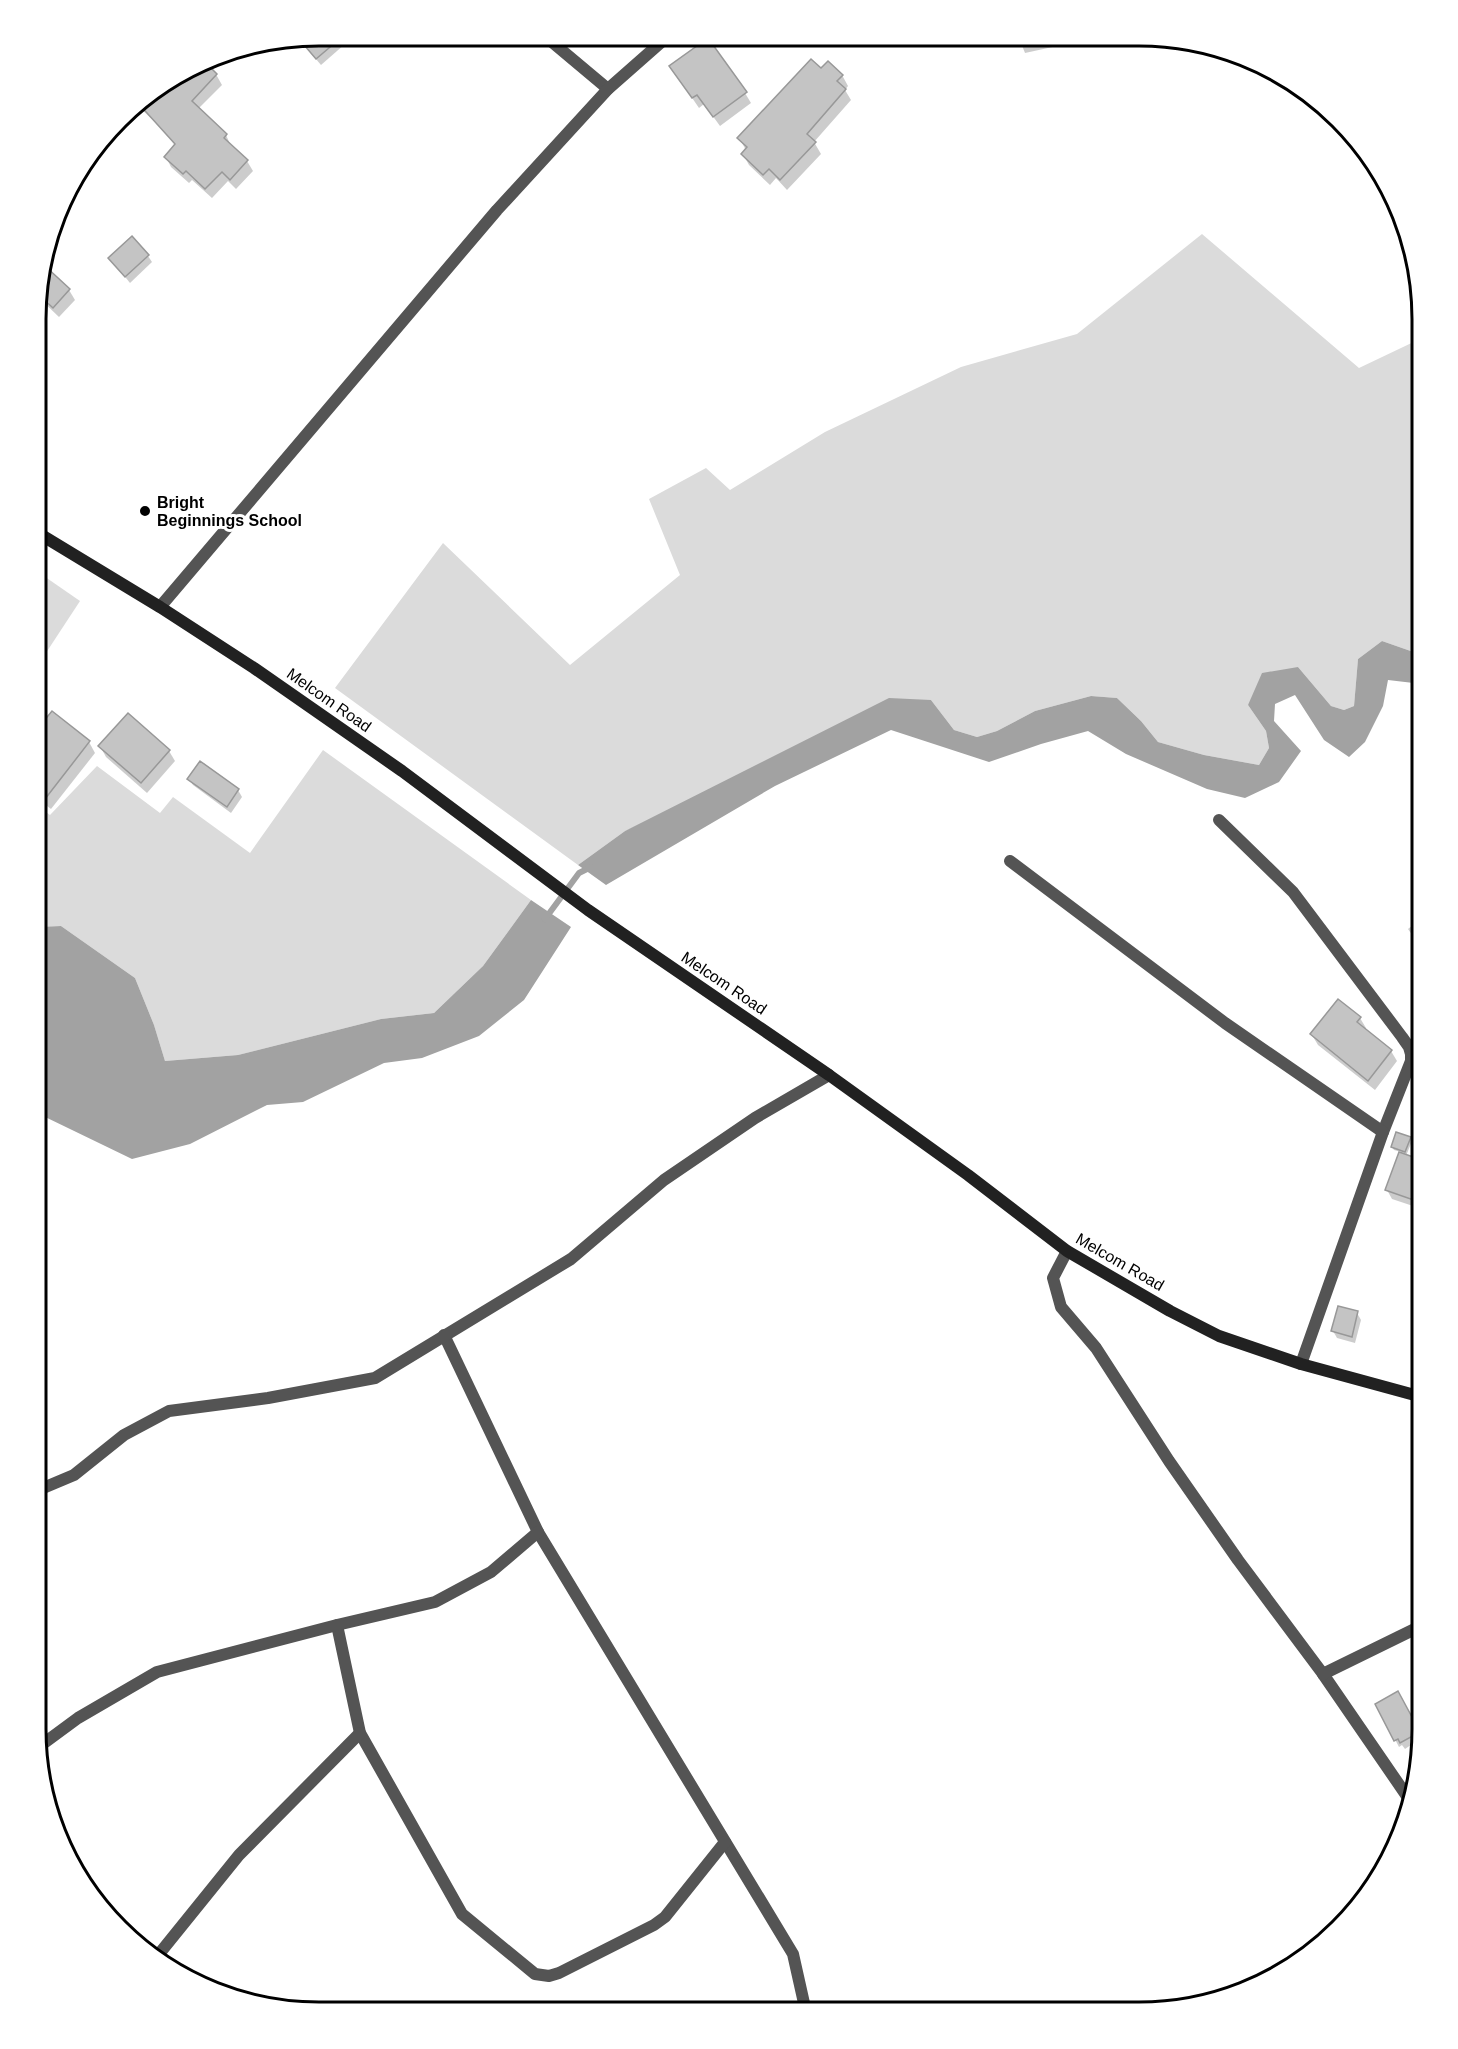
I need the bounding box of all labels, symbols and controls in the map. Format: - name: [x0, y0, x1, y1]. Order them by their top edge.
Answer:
- place label: Bright Beginnings School: [157, 494, 302, 529]
- marker: Bright Beginnings School: [138, 504, 152, 518]
- street label: Melcom Road: [284, 665, 374, 735]
- street label: Melcom Road: [678, 948, 770, 1018]
- street label: Melcom Road: [1073, 1230, 1167, 1294]

